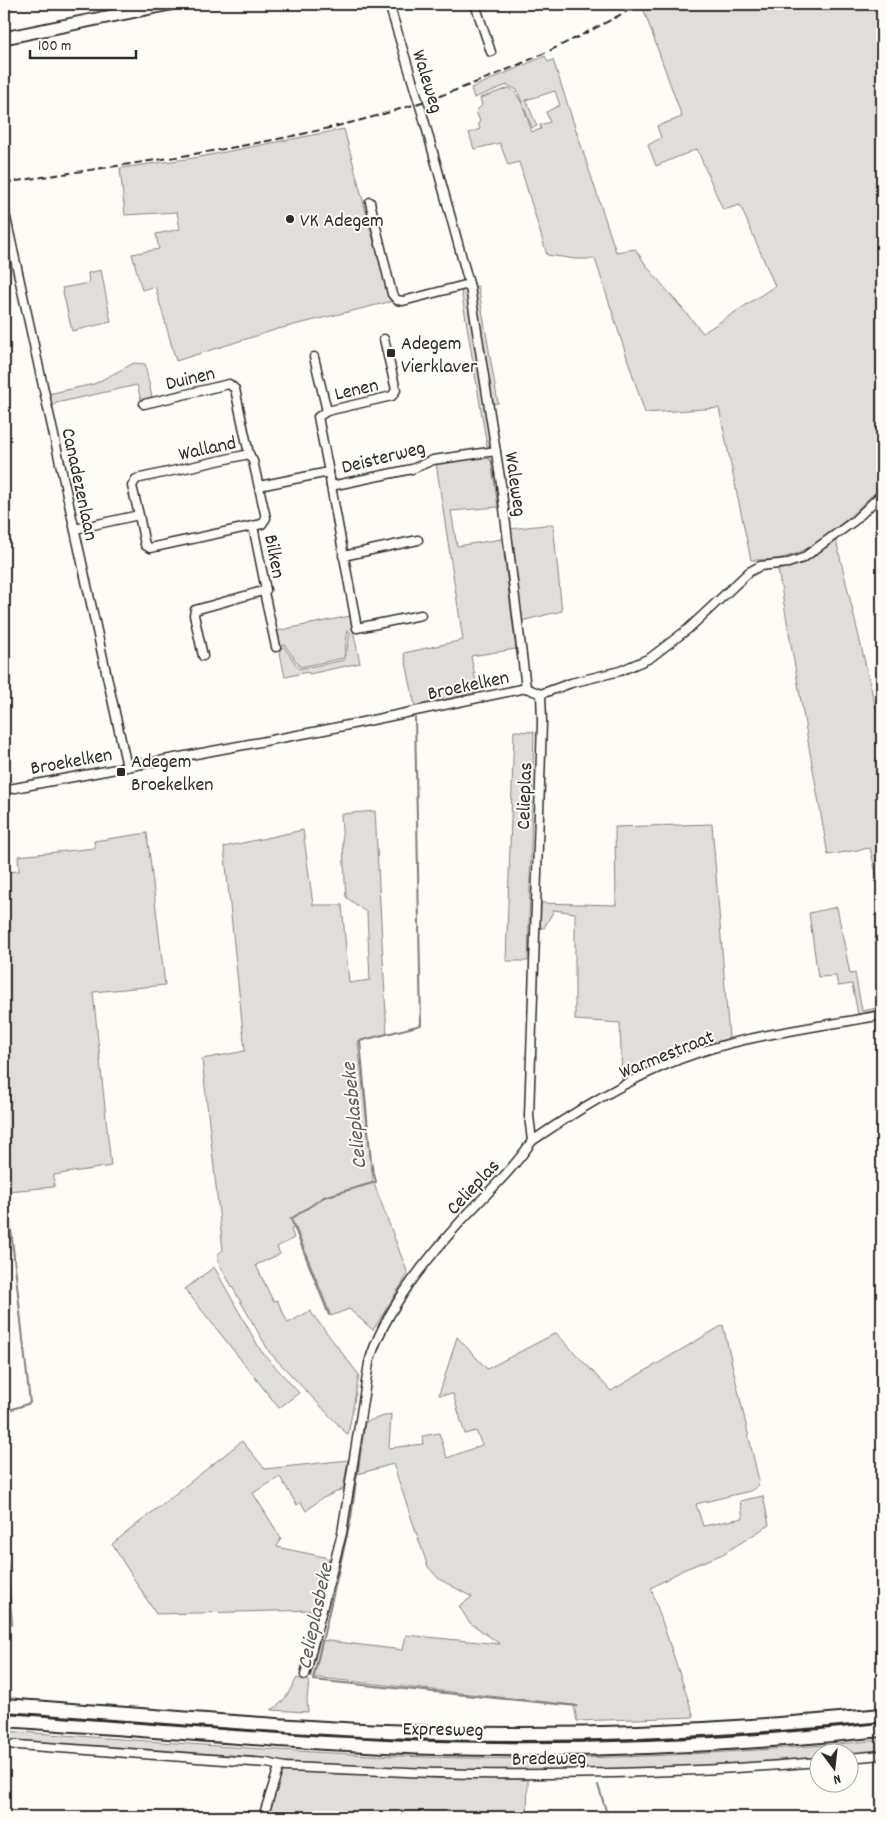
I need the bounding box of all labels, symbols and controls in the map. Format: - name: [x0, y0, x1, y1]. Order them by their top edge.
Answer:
- scale bar: [30, 28, 136, 60]
- text: 100 m: [38, 36, 71, 58]
- street label: Waleweg: [403, 47, 449, 117]
- place label: VK Adegem: [300, 208, 384, 236]
- marker: VK Adegem: [284, 213, 296, 225]
- place label: Adegem Vierklaver: [401, 331, 478, 382]
- marker: Adegem Vierklaver: [385, 347, 397, 359]
- street label: Duinen: [163, 361, 218, 399]
- street label: Lenen: [332, 372, 381, 410]
- street label: Canadezenlaan: [52, 426, 104, 544]
- street label: Walland: [176, 430, 239, 470]
- street label: Deisterweg: [339, 435, 428, 483]
- street label: Waleweg: [496, 450, 532, 518]
- street label: Bilken: [255, 532, 291, 581]
- street label: Broekelken: [425, 665, 512, 709]
- street label: Broekelken: [28, 742, 115, 784]
- place label: Adegem Broekelken: [131, 749, 214, 800]
- street label: Celieplas: [511, 762, 541, 830]
- marker: Adegem Broekelken: [115, 766, 127, 778]
- street label: Warmestraat: [615, 1024, 719, 1088]
- water label: Celieplasbeke: [335, 1059, 377, 1171]
- street label: Celieplas: [441, 1154, 508, 1222]
- water label: Celieplasbeke: [291, 1559, 343, 1672]
- street label: Expresweg: [402, 1716, 484, 1746]
- north arrow: [808, 1744, 858, 1794]
- street label: Bredeweg: [512, 1745, 586, 1775]
- text: N: [831, 1768, 843, 1789]

